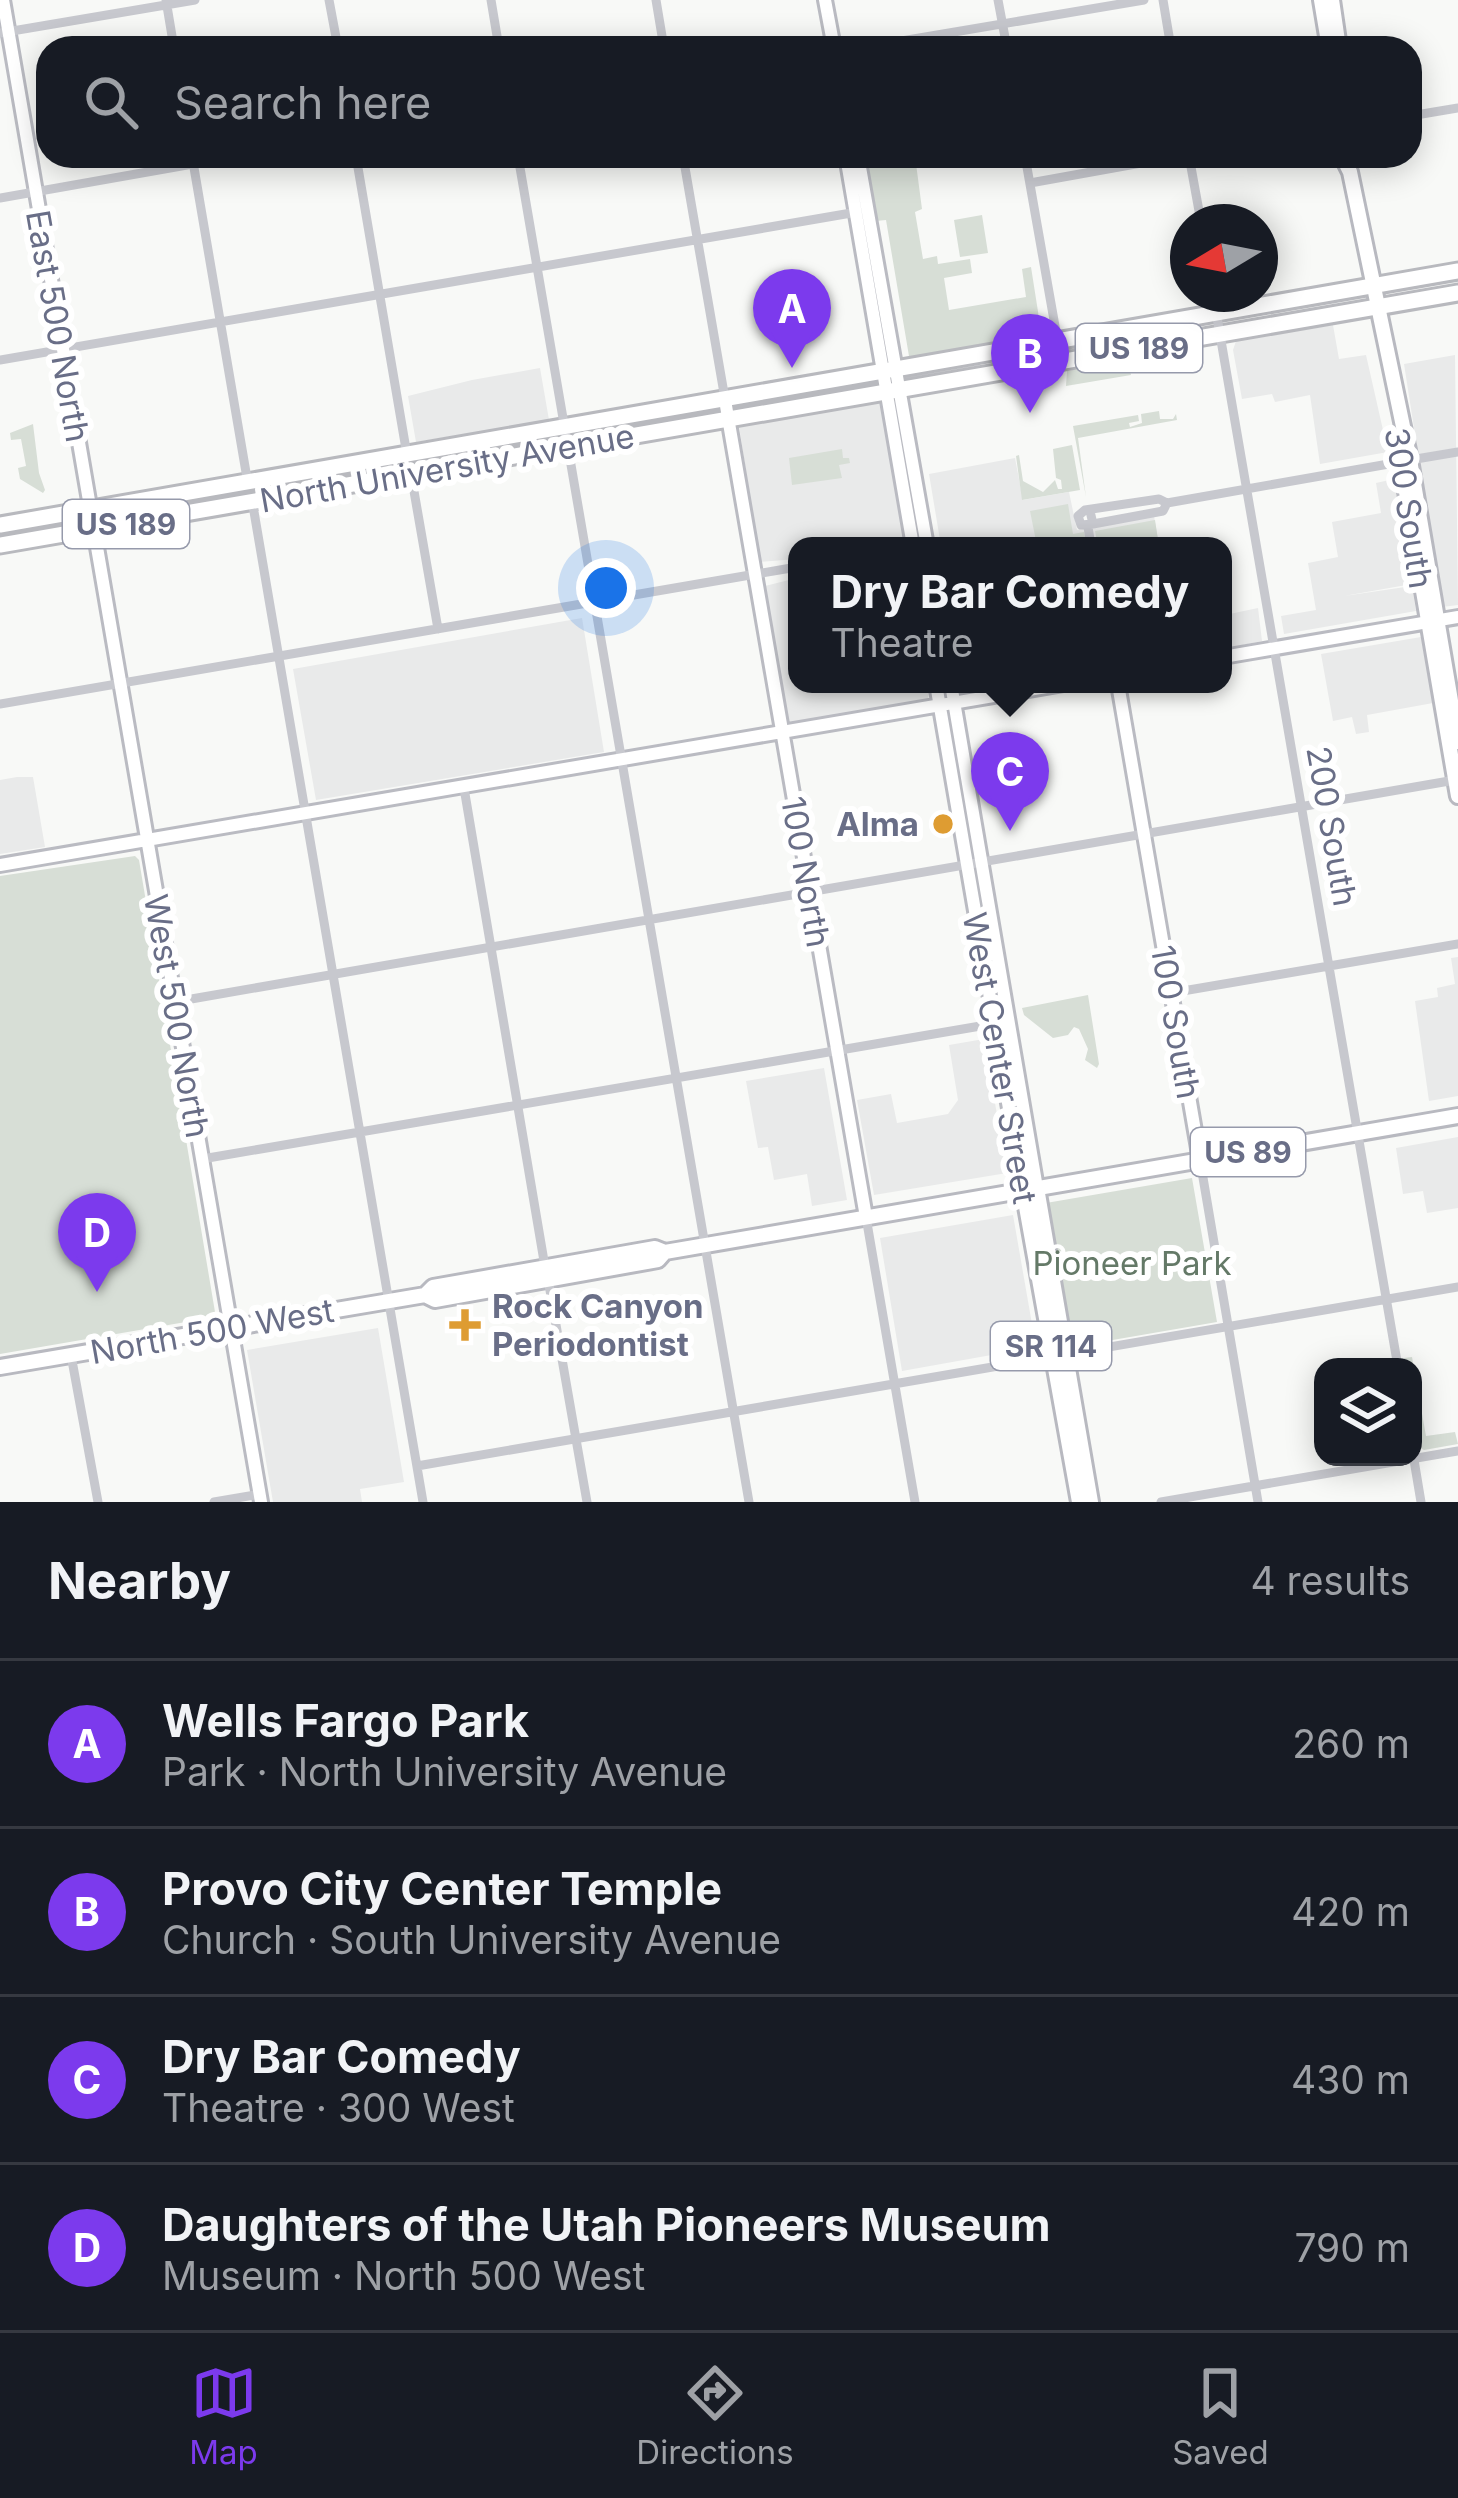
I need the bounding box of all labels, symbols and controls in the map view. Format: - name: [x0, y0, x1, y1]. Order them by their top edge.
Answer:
- search box: [36, 36, 1422, 168]
- icon: search: [78, 69, 144, 135]
- text: Search here: [174, 75, 431, 130]
- north arrow: [1170, 204, 1278, 312]
- street label: East 500 North: [18, 207, 98, 445]
- pin: A: [753, 269, 831, 368]
- pin: B: [991, 314, 1069, 413]
- road number: US 189: [1076, 324, 1202, 372]
- street label: North University Avenue: [257, 415, 637, 521]
- street label: 300 South: [1377, 425, 1441, 591]
- road number: US 189: [63, 500, 189, 548]
- popup: [788, 537, 1232, 693]
- your location: [576, 558, 636, 618]
- text: Dry Bar Comedy: [831, 564, 1189, 619]
- text: Theatre: [831, 619, 973, 666]
- pin: C: [971, 732, 1049, 831]
- street label: 200 South: [1298, 743, 1366, 909]
- street label: 100 North: [773, 794, 839, 950]
- place label: Alma: [836, 804, 919, 844]
- marker: Alma: [930, 811, 956, 837]
- street label: West 500 North: [136, 891, 218, 1141]
- street label: West Center Street: [955, 909, 1045, 1207]
- street label: 100 South: [1143, 942, 1209, 1102]
- road number: US 89: [1191, 1128, 1305, 1176]
- pin: D: [58, 1193, 136, 1292]
- park label: Pioneer Park: [1032, 1243, 1232, 1283]
- place label: Rock Canyon Periodontist: [492, 1286, 704, 1364]
- street label: North 500 West: [87, 1290, 337, 1372]
- marker: Rock Canyon Periodontist: [449, 1309, 481, 1341]
- road number: SR 114: [991, 1322, 1111, 1370]
- map controls: [1314, 1358, 1422, 1466]
- button: layers: [1314, 1358, 1422, 1466]
- text: Nearby: [48, 1550, 231, 1611]
- text: 4 results: [1250, 1557, 1410, 1604]
- text: Wells Fargo Park: [162, 1693, 529, 1748]
- text: A: [72, 1720, 102, 1767]
- text: 260 m: [1292, 1720, 1410, 1767]
- text: Park · North University Avenue: [162, 1748, 727, 1795]
- text: Provo City Center Temple: [162, 1861, 722, 1916]
- text: B: [74, 1888, 100, 1935]
- text: 420 m: [1291, 1888, 1410, 1935]
- text: Church · South University Avenue: [162, 1916, 781, 1963]
- text: Dry Bar Comedy: [162, 2029, 521, 2084]
- text: C: [73, 2056, 101, 2103]
- text: 430 m: [1291, 2056, 1410, 2103]
- text: Theatre · 300 West: [162, 2084, 515, 2131]
- text: Daughters of the Utah Pioneers Museum: [162, 2197, 1051, 2252]
- text: D: [73, 2224, 101, 2271]
- text: 790 m: [1294, 2224, 1410, 2271]
- text: Museum · North 500 West: [162, 2252, 645, 2299]
- tab: Map: [189, 2360, 258, 2472]
- tab: Directions: [636, 2360, 794, 2472]
- tab: Saved: [1172, 2360, 1269, 2472]

